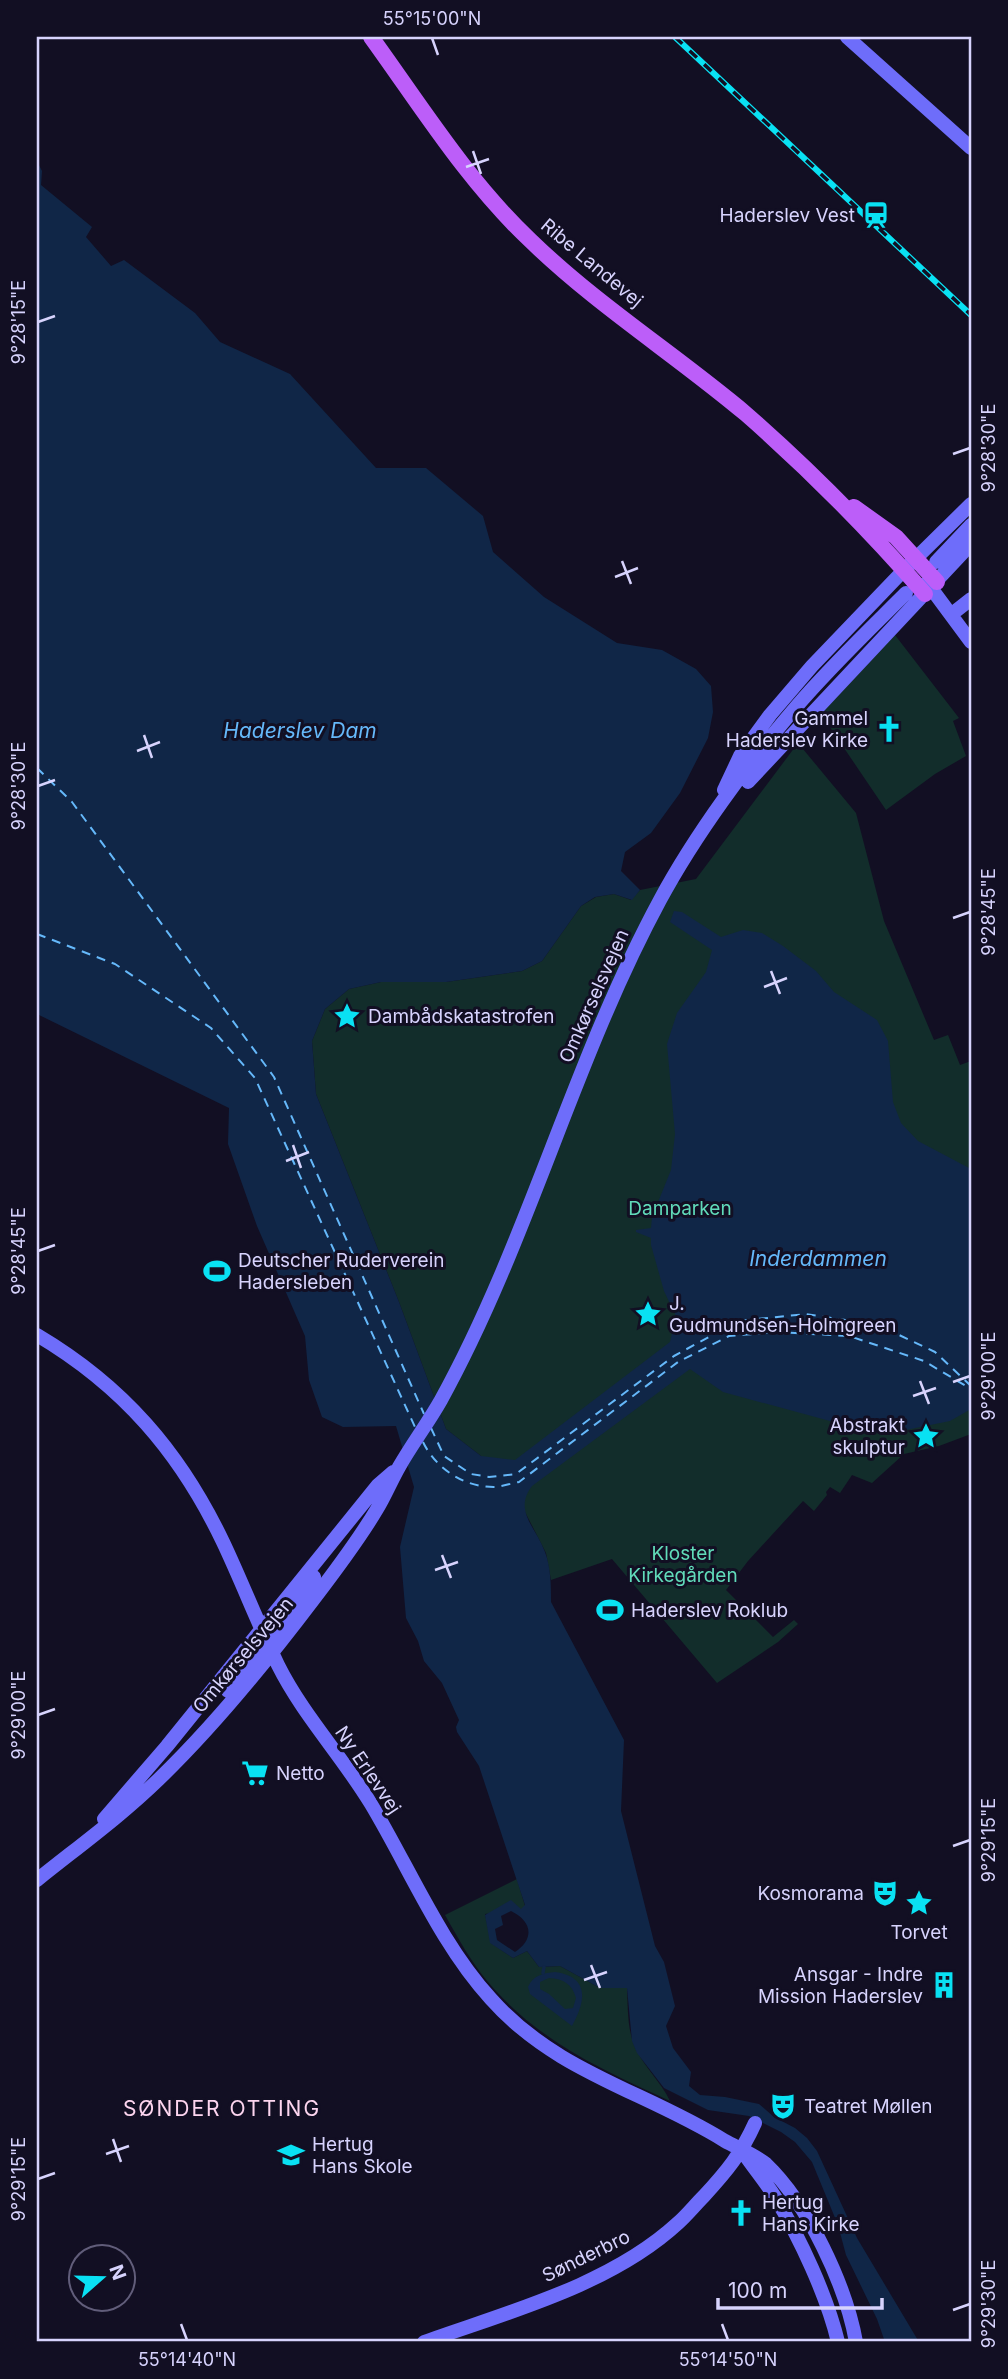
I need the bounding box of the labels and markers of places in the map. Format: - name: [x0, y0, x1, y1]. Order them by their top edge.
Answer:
- station icon: Haderslev Vest: [861, 200, 891, 230]
- place label: Haderslev Vest: [720, 204, 855, 227]
- place label: Gammel Haderslev Kirke: [726, 707, 868, 752]
- church icon: Gammel Haderslev Kirke: [874, 714, 904, 744]
- place icon: Dambådskatastrofen: [332, 1001, 362, 1031]
- place label: Dambådskatastrofen: [368, 1005, 555, 1028]
- place label: Deutscher Ruderverein Hadersleben: [238, 1249, 445, 1294]
- sports icon: Deutscher Ruderverein Hadersleben: [202, 1256, 232, 1286]
- place label: J. Gudmundsen-Holmgreen: [669, 1292, 896, 1337]
- place icon: J. Gudmundsen-Holmgreen: [633, 1299, 663, 1329]
- place label: Abstrakt skulptur: [830, 1414, 905, 1459]
- place icon: Abstrakt skulptur: [911, 1421, 941, 1451]
- sports icon: Haderslev Roklub: [595, 1595, 625, 1625]
- place label: Haderslev Roklub: [631, 1599, 788, 1622]
- supermarket icon: Netto: [240, 1758, 270, 1788]
- place label: Netto: [276, 1762, 325, 1785]
- theatre icon: Kosmorama: [870, 1878, 900, 1908]
- place label: Kosmorama: [757, 1882, 864, 1905]
- place icon: Torvet: [904, 1888, 934, 1918]
- place label: Torvet: [890, 1921, 948, 1944]
- place label: Ansgar - Indre Mission Haderslev: [758, 1963, 923, 2008]
- building icon: Ansgar - Indre Mission Haderslev: [929, 1970, 959, 2000]
- theatre icon: Teatret Møllen: [768, 2091, 798, 2121]
- place label: Teatret Møllen: [804, 2095, 932, 2118]
- place label: Hertug Hans Skole: [312, 2133, 413, 2178]
- school or university icon: Hertug Hans Skole: [276, 2140, 306, 2170]
- place label: Hertug Hans Kirke: [762, 2191, 860, 2236]
- church icon: Hertug Hans Kirke: [726, 2198, 756, 2228]

